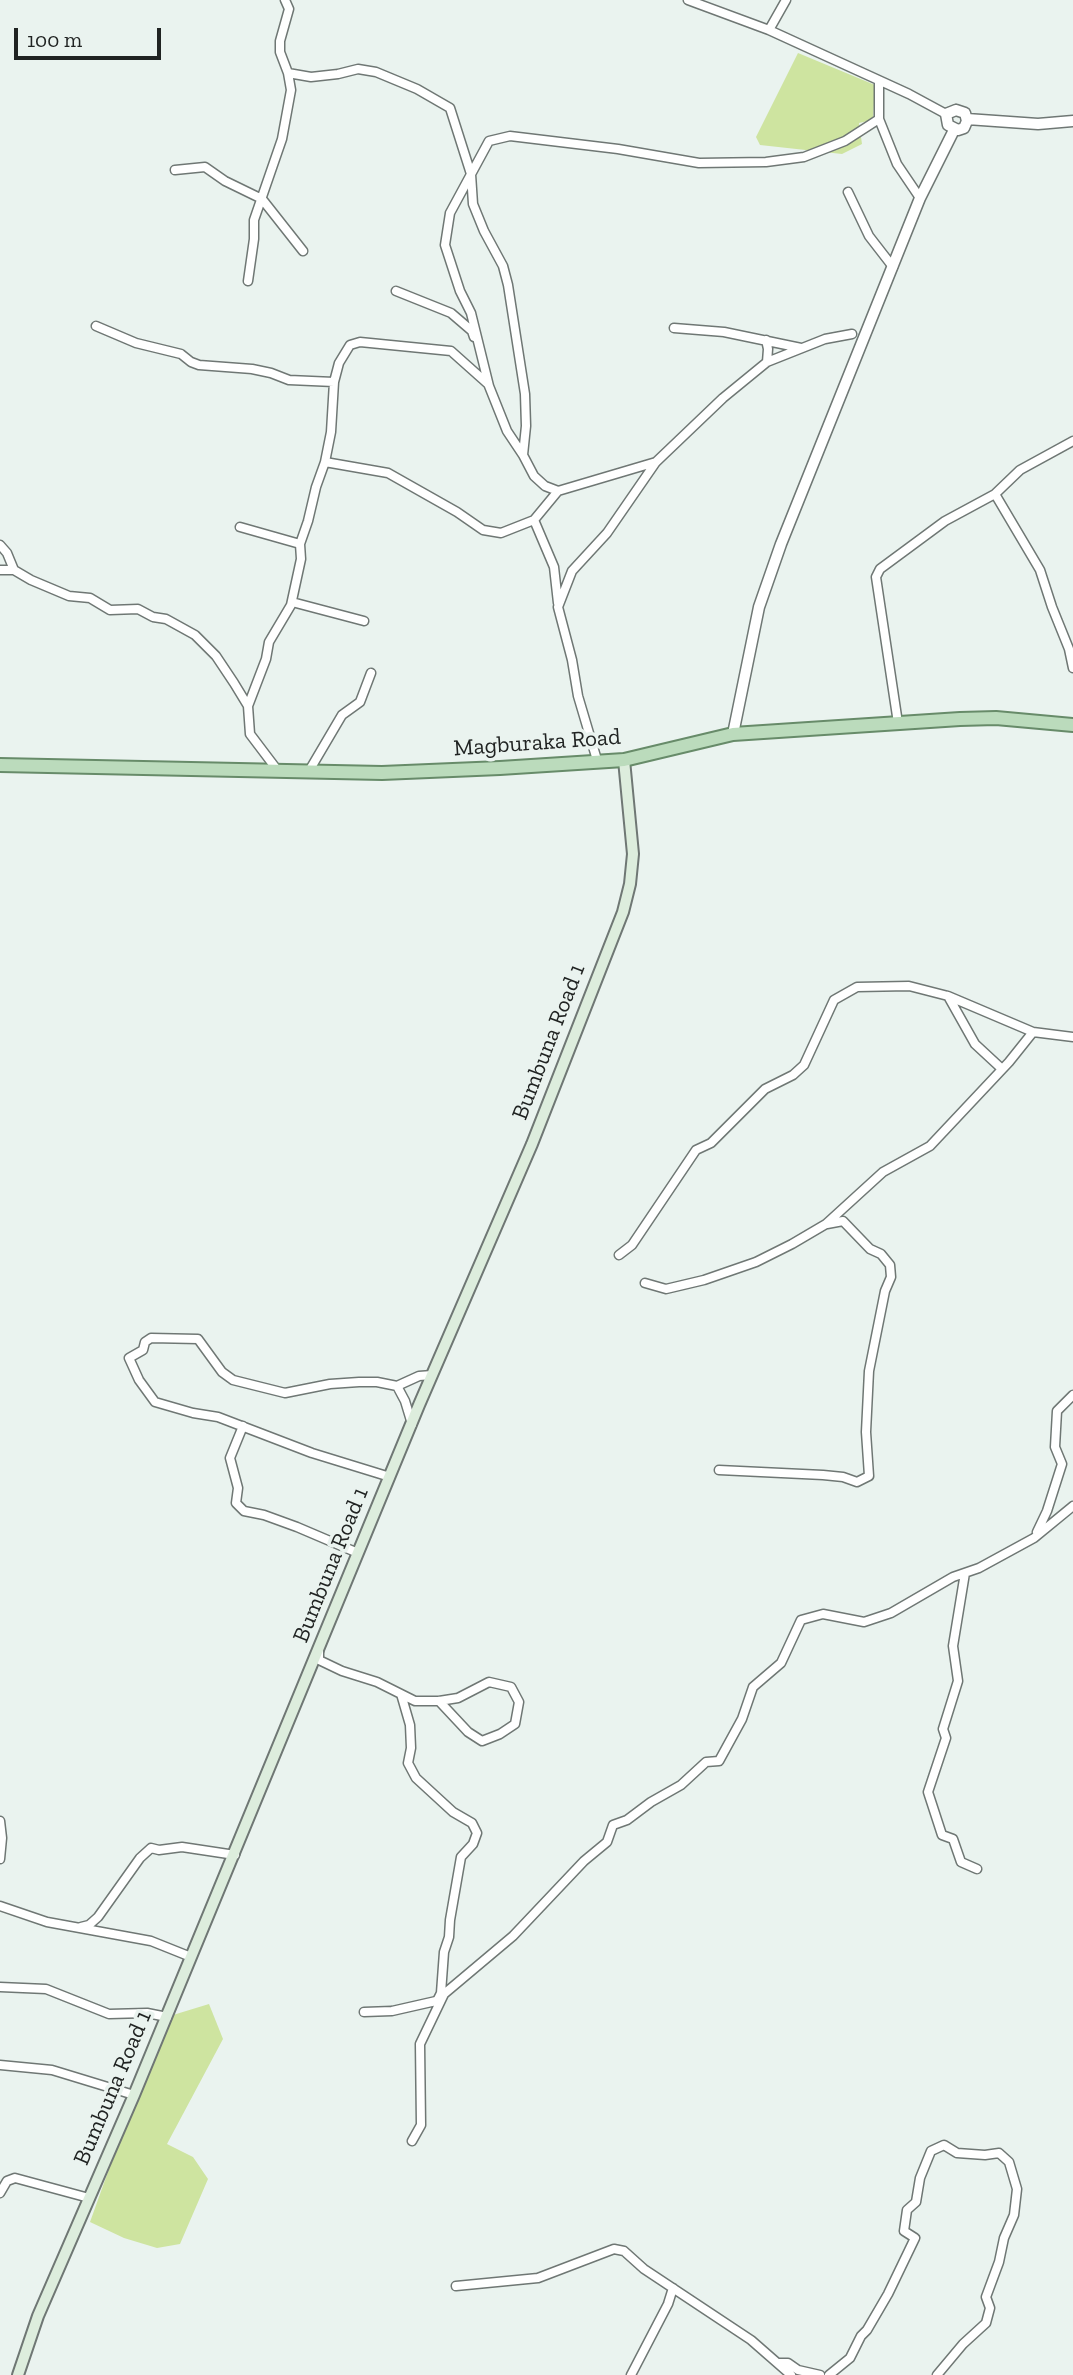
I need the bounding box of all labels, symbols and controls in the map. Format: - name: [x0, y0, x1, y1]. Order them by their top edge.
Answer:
- scale bar: [18, 14, 164, 58]
- text: 100 m: [27, 27, 82, 52]
- street label: Magburaka Road: [453, 723, 621, 763]
- street label: Bumbuna Road 1: [507, 960, 591, 1124]
- street label: Bumbuna Road 1: [287, 1483, 375, 1647]
- street label: Bumbuna Road 1: [68, 2007, 158, 2169]

